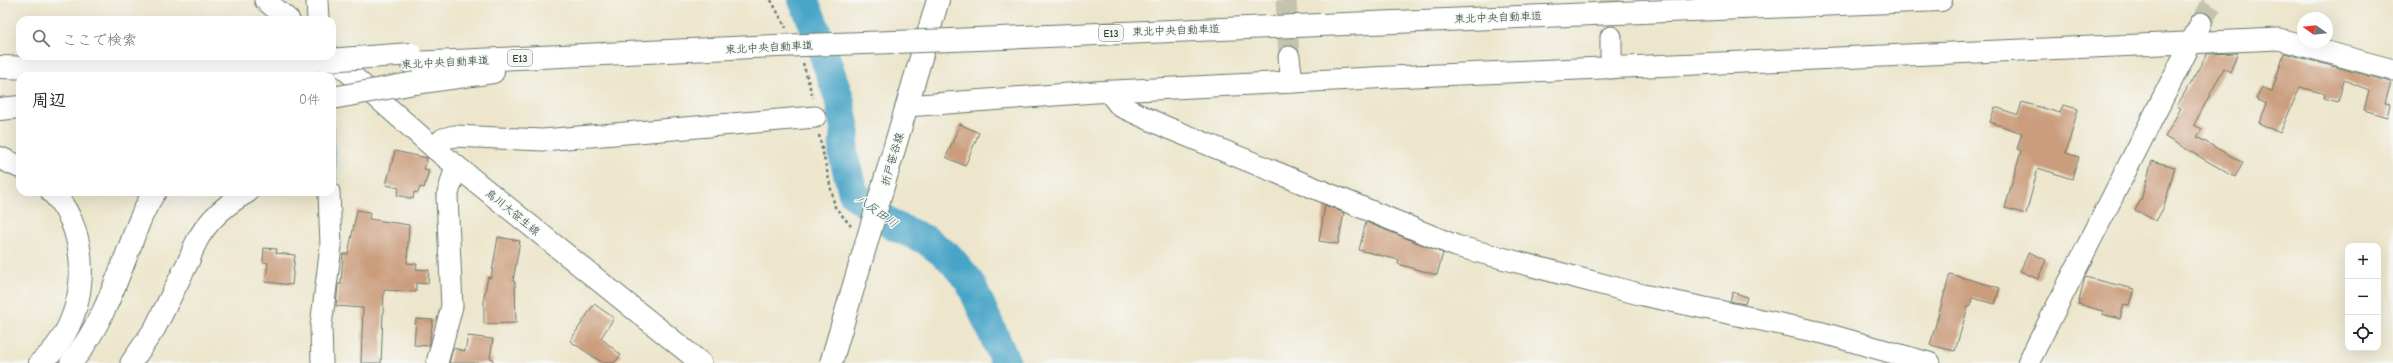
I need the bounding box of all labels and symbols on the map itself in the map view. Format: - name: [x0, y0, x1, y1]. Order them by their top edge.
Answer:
- street label: 東北中央自動車道: [1454, 9, 1542, 26]
- north arrow: [2297, 12, 2333, 48]
- street label: 東北中央自動車道: [1132, 22, 1220, 39]
- road number: E13: [1099, 25, 1123, 41]
- street label: 東北中央自動車道: [725, 39, 813, 56]
- road number: E13: [508, 50, 532, 66]
- street label: 東北中央自動車道: [401, 54, 489, 71]
- street label: 折戸笹谷線: [879, 131, 906, 187]
- street label: 鳥川大笹生線: [483, 187, 542, 238]
- water label: 八反田川: [853, 191, 901, 231]

